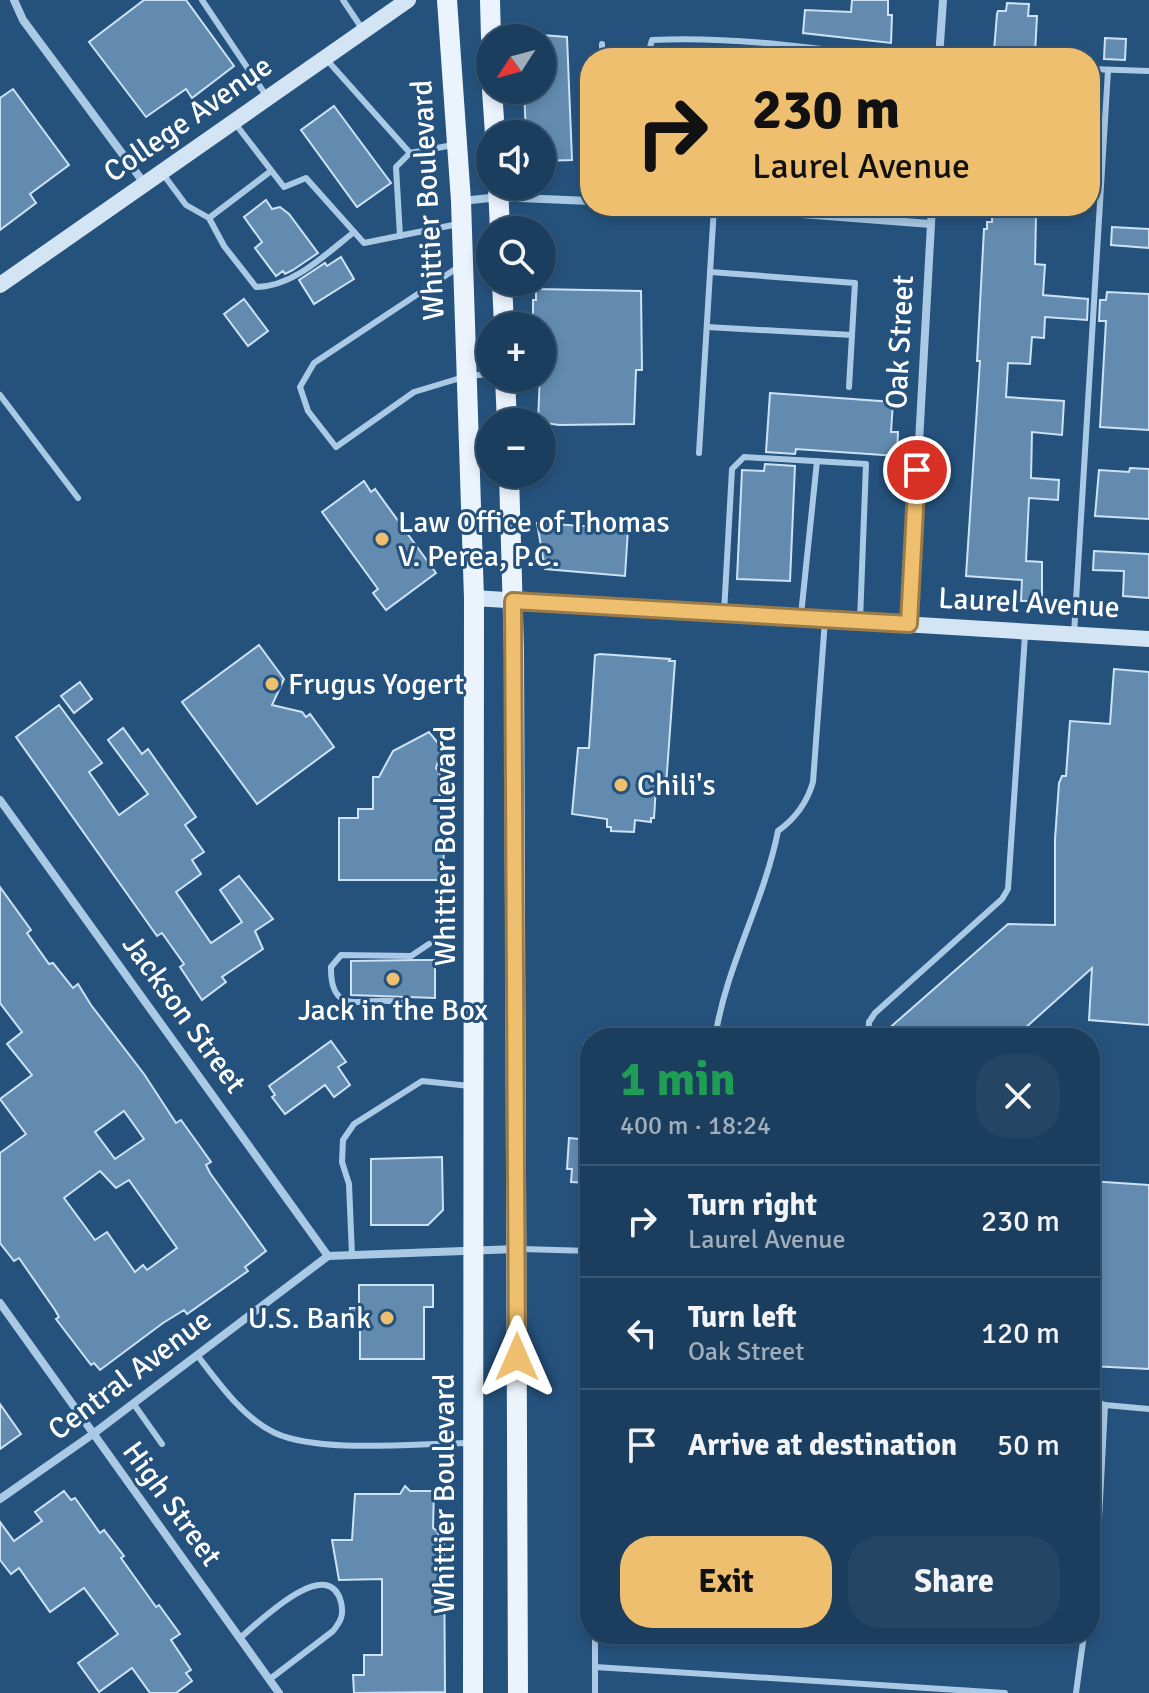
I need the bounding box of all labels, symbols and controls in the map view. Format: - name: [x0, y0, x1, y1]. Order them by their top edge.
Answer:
- north arrow: [476, 24, 556, 104]
- map controls: [476, 24, 556, 488]
- street label: College Avenue: [97, 47, 279, 191]
- text: 230 m: [752, 75, 900, 144]
- street label: Whittier Boulevard: [403, 79, 453, 321]
- icon: right: [620, 80, 724, 184]
- button: sound: [476, 120, 556, 200]
- text: Laurel Avenue: [752, 144, 970, 189]
- button: search: [476, 216, 556, 296]
- street label: Oak Street: [878, 274, 922, 410]
- button: +: [476, 312, 556, 392]
- button: −: [476, 408, 556, 488]
- pin: [883, 436, 951, 504]
- icon: arrive: [895, 448, 939, 492]
- place label: Law Office of Thomas V. Perea, P.C.: [398, 504, 670, 575]
- marker: Law Office of Thomas V. Perea, P.C.: [373, 530, 391, 548]
- street label: Laurel Avenue: [937, 580, 1121, 626]
- place label: Frugus Yogert: [288, 666, 464, 703]
- marker: Frugus Yogert: [263, 675, 281, 693]
- street label: Whittier Boulevard: [427, 726, 464, 966]
- place label: Chili's: [637, 767, 716, 804]
- marker: Chili's: [612, 776, 630, 794]
- street label: Jackson Street: [114, 928, 254, 1100]
- marker: Jack in the Box: [384, 970, 402, 988]
- place label: Jack in the Box: [298, 992, 488, 1029]
- text: 1 min: [620, 1050, 736, 1109]
- button: close: [976, 1054, 1060, 1138]
- text: 400 m · 18:24: [620, 1110, 771, 1142]
- text: Turn right: [688, 1187, 817, 1224]
- icon: right: [620, 1199, 664, 1243]
- text: 230 m: [981, 1203, 1060, 1240]
- text: Laurel Avenue: [688, 1224, 845, 1256]
- text: Turn left: [688, 1299, 797, 1336]
- place label: U.S. Bank: [248, 1300, 371, 1337]
- street label: Central Avenue: [41, 1302, 219, 1448]
- marker: U.S. Bank: [378, 1309, 396, 1327]
- icon: left: [620, 1311, 664, 1355]
- position arrow: [475, 1315, 559, 1399]
- text: 120 m: [981, 1315, 1060, 1352]
- text: Oak Street: [688, 1336, 804, 1368]
- street label: Whittier Boulevard: [426, 1374, 463, 1614]
- icon: arrive: [620, 1423, 664, 1467]
- text: Arrive at destination: [688, 1427, 957, 1464]
- text: 50 m: [997, 1427, 1060, 1464]
- street label: High Street: [114, 1434, 230, 1574]
- button: Exit: [620, 1536, 832, 1628]
- button: Share: [848, 1536, 1060, 1628]

